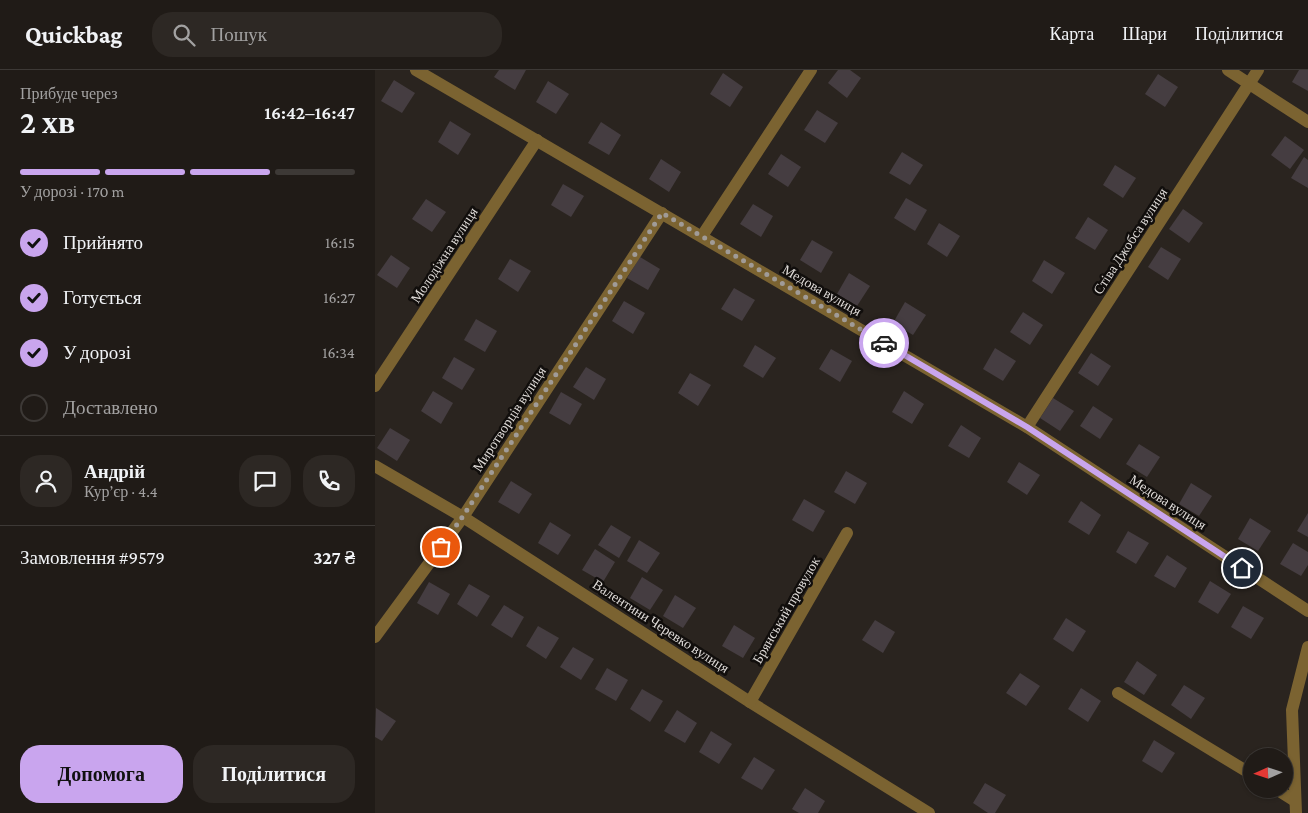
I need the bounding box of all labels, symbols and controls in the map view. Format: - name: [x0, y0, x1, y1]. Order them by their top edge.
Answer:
- search box: [152, 12, 502, 57]
- text: Quickbag: [25, 21, 122, 48]
- icon: search: [170, 21, 198, 49]
- text: Пошук: [210, 24, 267, 45]
- text: Карта: [1050, 24, 1094, 44]
- text: Шари: [1122, 24, 1167, 44]
- text: Поділитися: [1195, 24, 1283, 44]
- text: Прибуде через: [20, 85, 118, 102]
- text: 16:42–16:47: [264, 102, 355, 123]
- text: 2 хв: [20, 104, 75, 140]
- text: У дорозі · 170 m: [20, 183, 124, 200]
- street label: Стіва Джобса вулиця: [1090, 184, 1171, 297]
- street label: Молодіжна вулиця: [407, 204, 481, 306]
- icon: check: [20, 229, 48, 257]
- text: Прийнято: [63, 232, 143, 253]
- text: 16:15: [325, 234, 355, 251]
- street label: Медова вулиця: [780, 261, 865, 319]
- icon: check: [20, 284, 48, 312]
- text: Готується: [63, 287, 141, 308]
- text: 16:27: [323, 289, 355, 306]
- courier: [859, 318, 909, 368]
- icon: car: [870, 329, 898, 357]
- icon: check: [20, 339, 48, 367]
- text: У дорозі: [63, 342, 131, 363]
- text: 16:34: [322, 344, 355, 361]
- street label: Миротворців вулиця: [469, 363, 549, 474]
- text: Доставлено: [63, 397, 158, 418]
- button: person: [20, 455, 72, 507]
- button: chat: [239, 455, 291, 507]
- button: phone: [303, 455, 355, 507]
- text: Андрій: [84, 461, 145, 482]
- street label: Медова вулиця: [1126, 471, 1210, 533]
- text: Кур’єр · 4.4: [84, 483, 158, 500]
- pin: [420, 526, 462, 568]
- icon: bag: [427, 533, 455, 561]
- text: Замовлення #9579: [20, 547, 165, 568]
- text: 327 ₴: [313, 547, 355, 568]
- pin: [1221, 547, 1263, 589]
- street label: Брянський провулок: [749, 554, 823, 666]
- icon: home: [1228, 554, 1256, 582]
- street label: Валентини Черевко вулиця: [590, 576, 733, 676]
- button: Допомога: [20, 745, 183, 803]
- button: Поділитися: [193, 745, 355, 803]
- north arrow: [1243, 748, 1293, 798]
- map controls: [1243, 748, 1293, 798]

